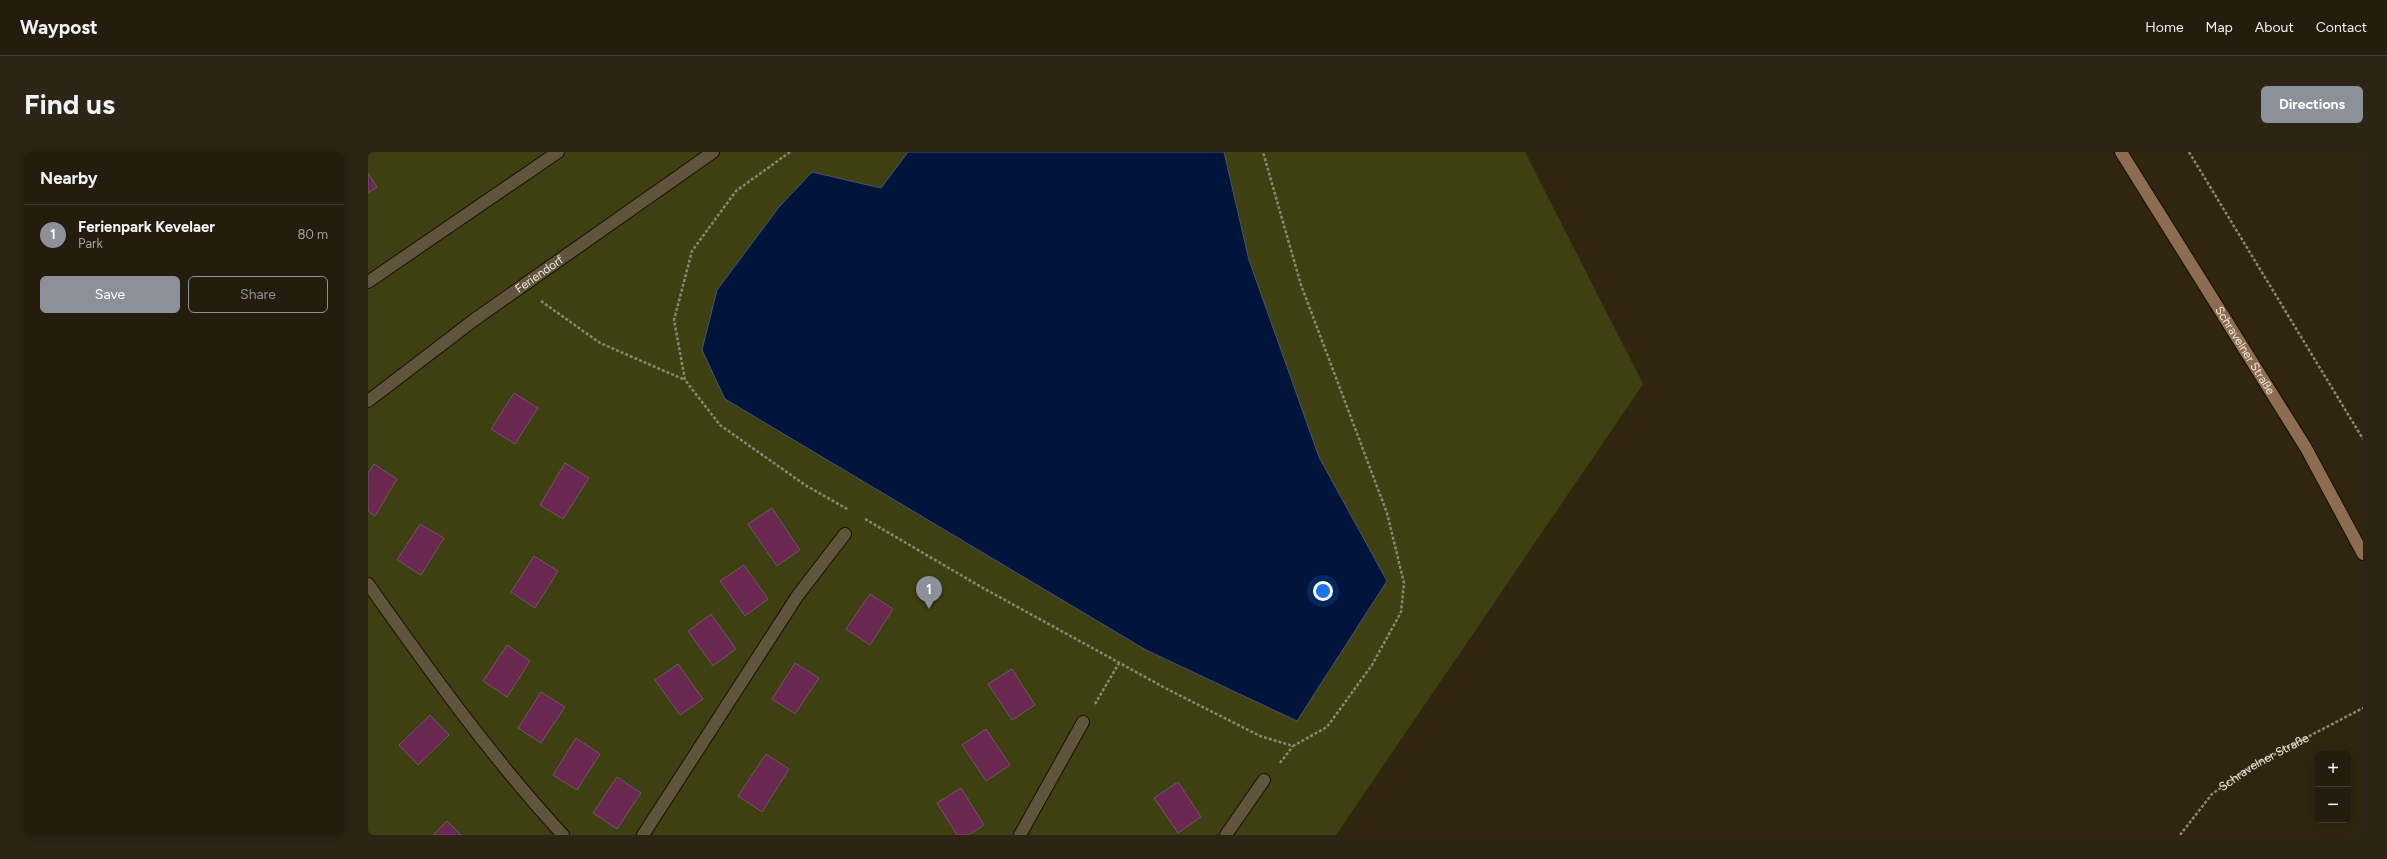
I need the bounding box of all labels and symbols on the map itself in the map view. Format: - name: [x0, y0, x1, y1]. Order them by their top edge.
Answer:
- street label: Feriendorf: [512, 252, 566, 296]
- street label: Schravelner Straße: [2212, 304, 2278, 398]
- pin: 1: [916, 576, 942, 609]
- your location: [1313, 581, 1333, 601]
- street label: Schravelner Straße: [2216, 730, 2311, 794]

